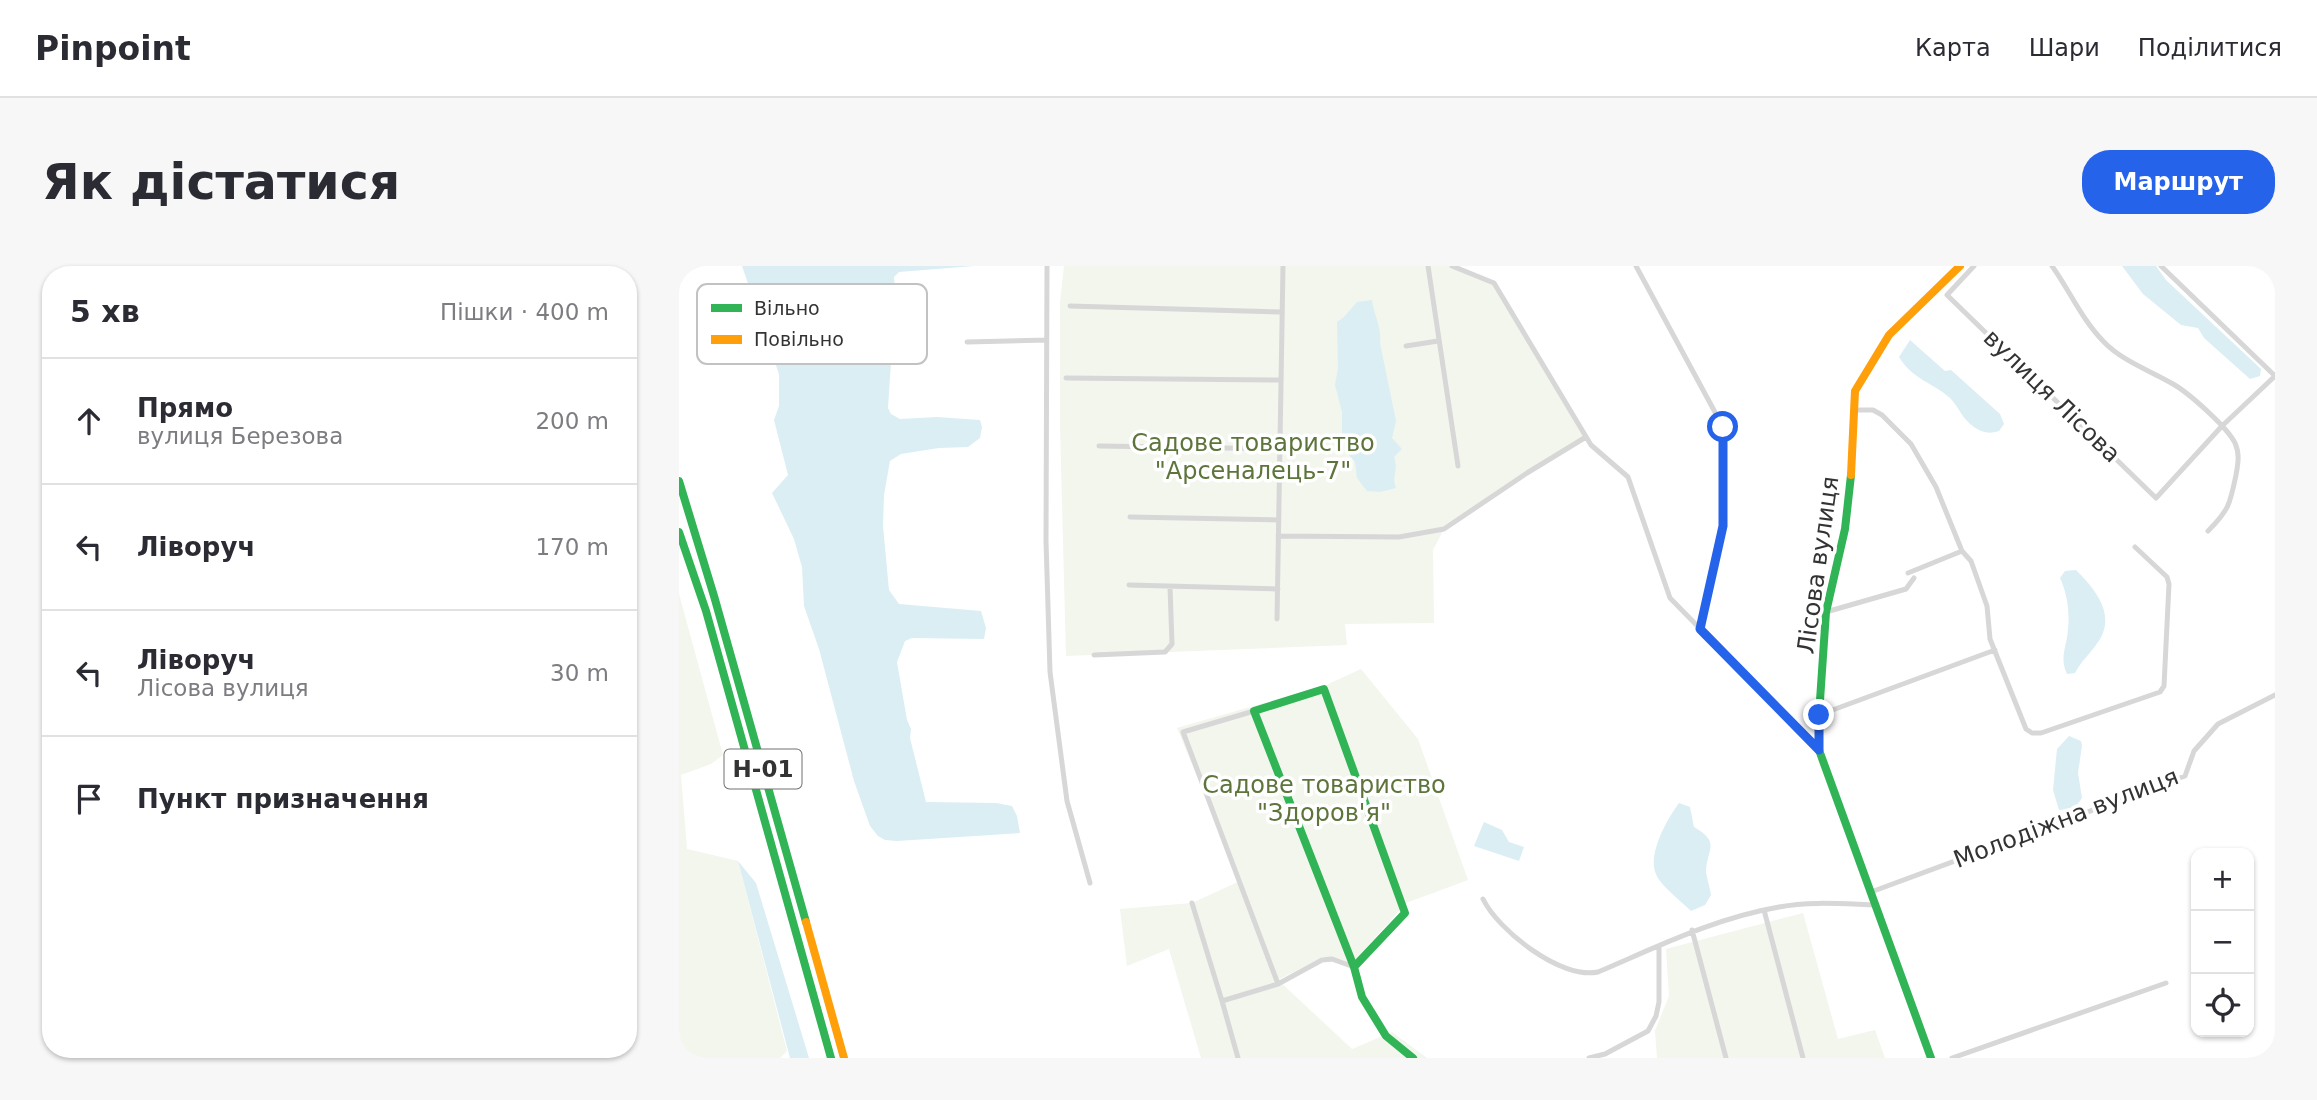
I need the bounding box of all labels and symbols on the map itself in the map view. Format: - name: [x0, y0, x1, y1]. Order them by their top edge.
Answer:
- legend: [697, 284, 927, 364]
- text: Вільно: [754, 297, 820, 319]
- street label: вулиця Лісова: [1978, 324, 2126, 468]
- text: Повільно: [754, 328, 844, 350]
- route start: [1707, 411, 1738, 442]
- park label: Садове товариство "Арсеналець-7": [1131, 429, 1375, 485]
- street label: Лісова вулиця: [1792, 474, 1844, 656]
- route end: [1803, 699, 1834, 730]
- road number: Н-01: [725, 750, 801, 789]
- street label: Молодіжна вулиця: [1950, 762, 2182, 874]
- park label: Садове товариство "Здоров'я": [1202, 771, 1446, 827]

